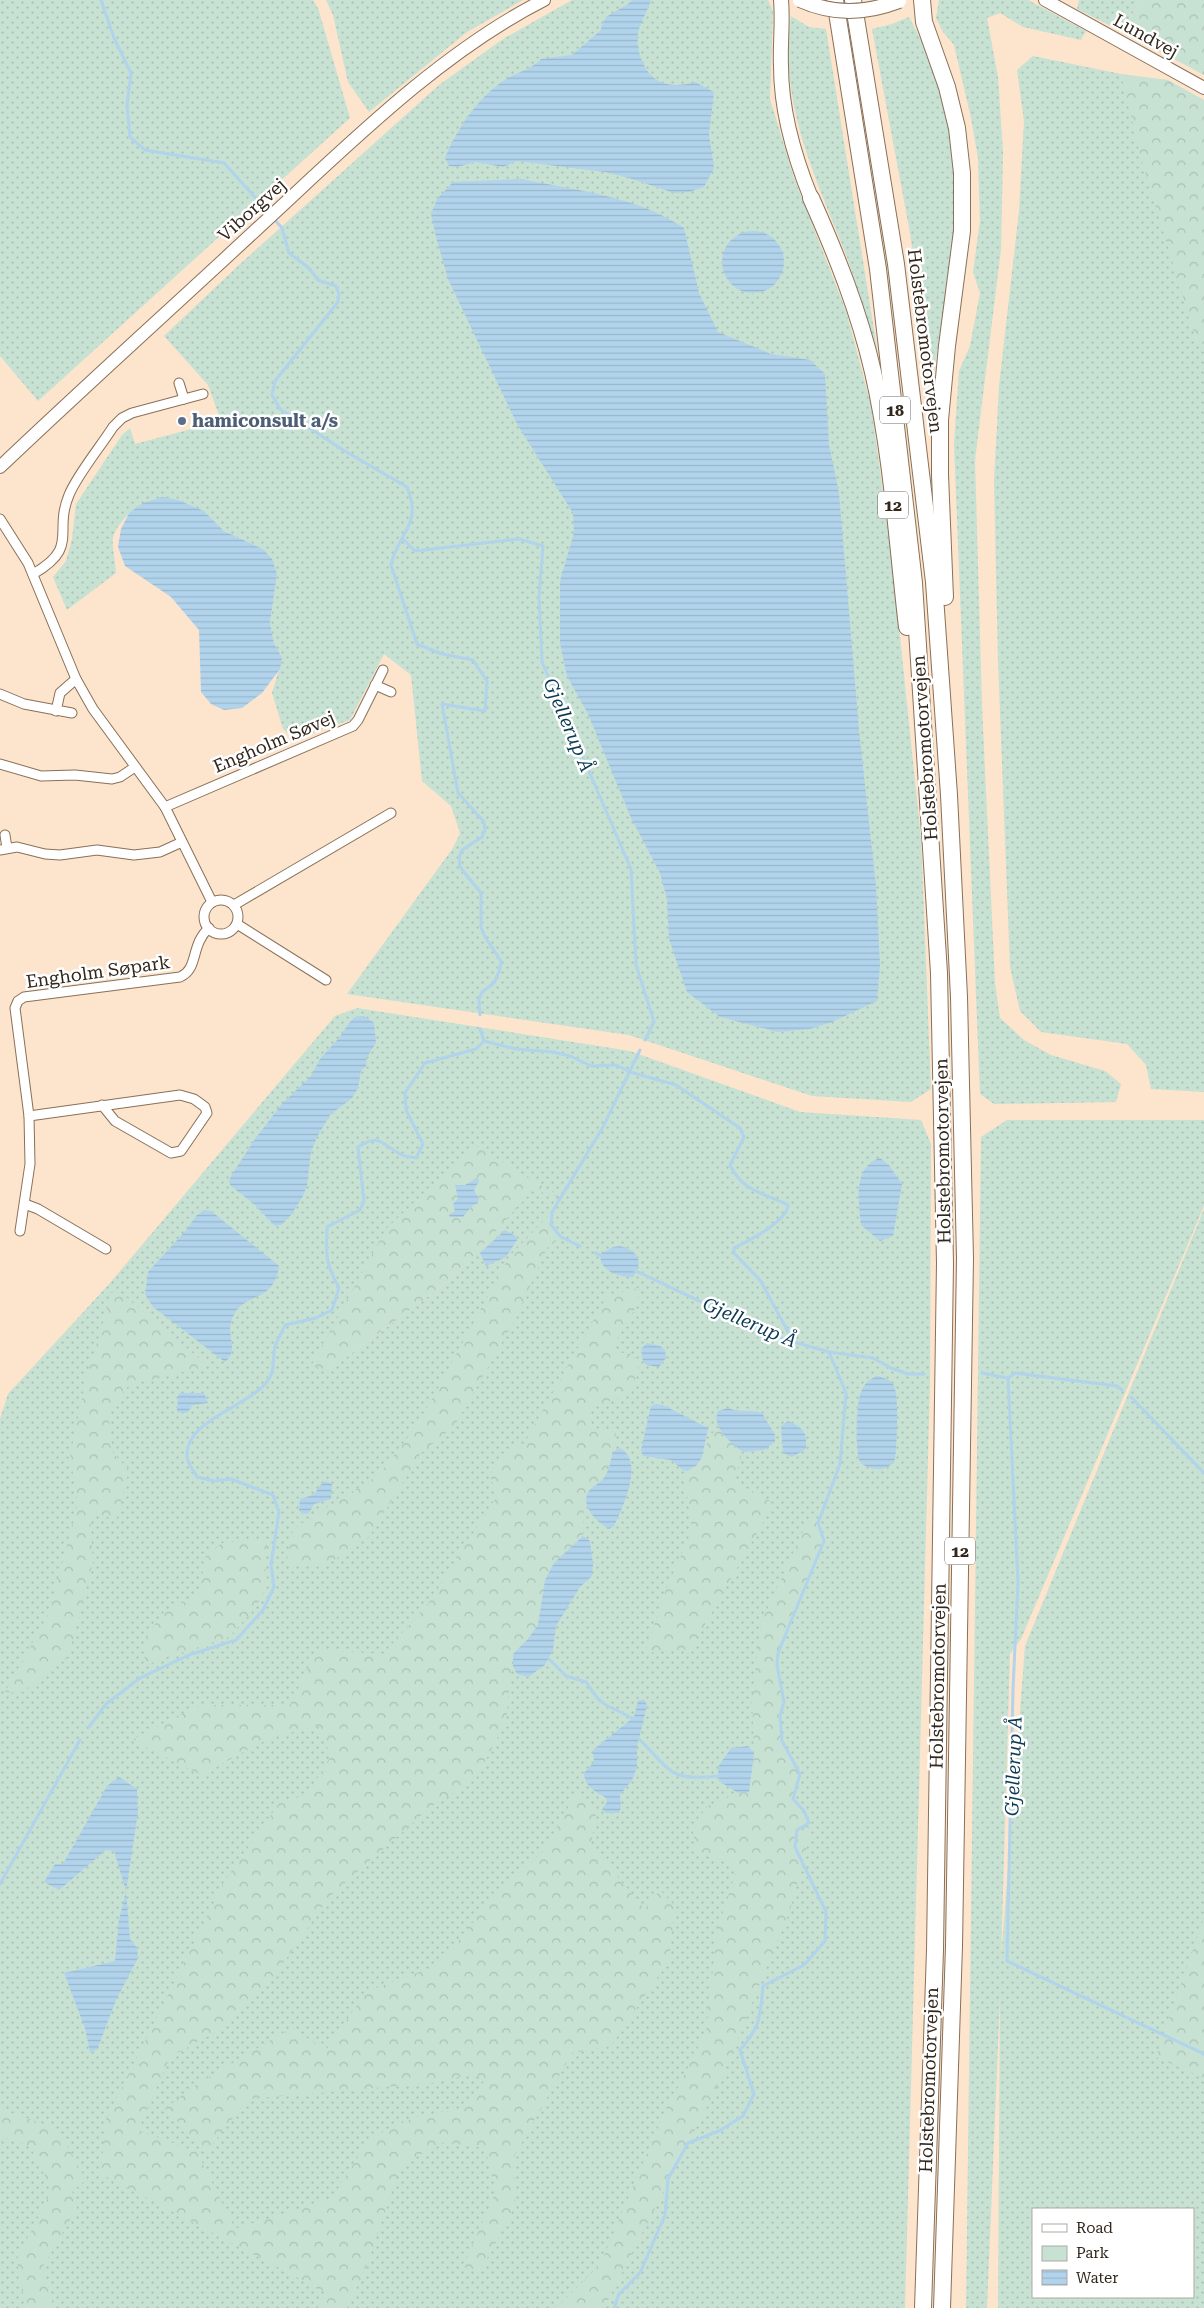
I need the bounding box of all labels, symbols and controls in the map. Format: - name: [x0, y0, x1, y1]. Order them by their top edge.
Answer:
- street label: Lundvej: [1110, 9, 1182, 62]
- street label: Viborgvej: [213, 174, 290, 245]
- street label: Holstebromotorvejen: [904, 247, 947, 435]
- road number: 18: [880, 396, 910, 424]
- place label: hamiconsult a/s: [192, 410, 338, 431]
- marker: hamiconsult a/s: [176, 415, 188, 427]
- road number: 12: [878, 492, 908, 518]
- street label: Holstebromotorvejen: [908, 654, 941, 841]
- water label: Gjellerup Å: [538, 674, 600, 776]
- street label: Engholm Søvej: [210, 706, 338, 777]
- street label: Engholm Søpark: [25, 951, 171, 992]
- street label: Holstebromotorvejen: [930, 1058, 955, 1244]
- water label: Gjellerup Å: [699, 1291, 801, 1353]
- road number: 12: [945, 1538, 975, 1564]
- street label: Holstebromotorvejen: [925, 1583, 950, 1769]
- water label: Gjellerup Å: [999, 1716, 1027, 1816]
- street label: Holstebromotorvejen: [915, 1986, 942, 2173]
- legend: [1032, 2208, 1194, 2298]
- text: Road: [1076, 2219, 1113, 2237]
- text: Park: [1076, 2244, 1110, 2262]
- text: Water: [1076, 2269, 1118, 2287]

